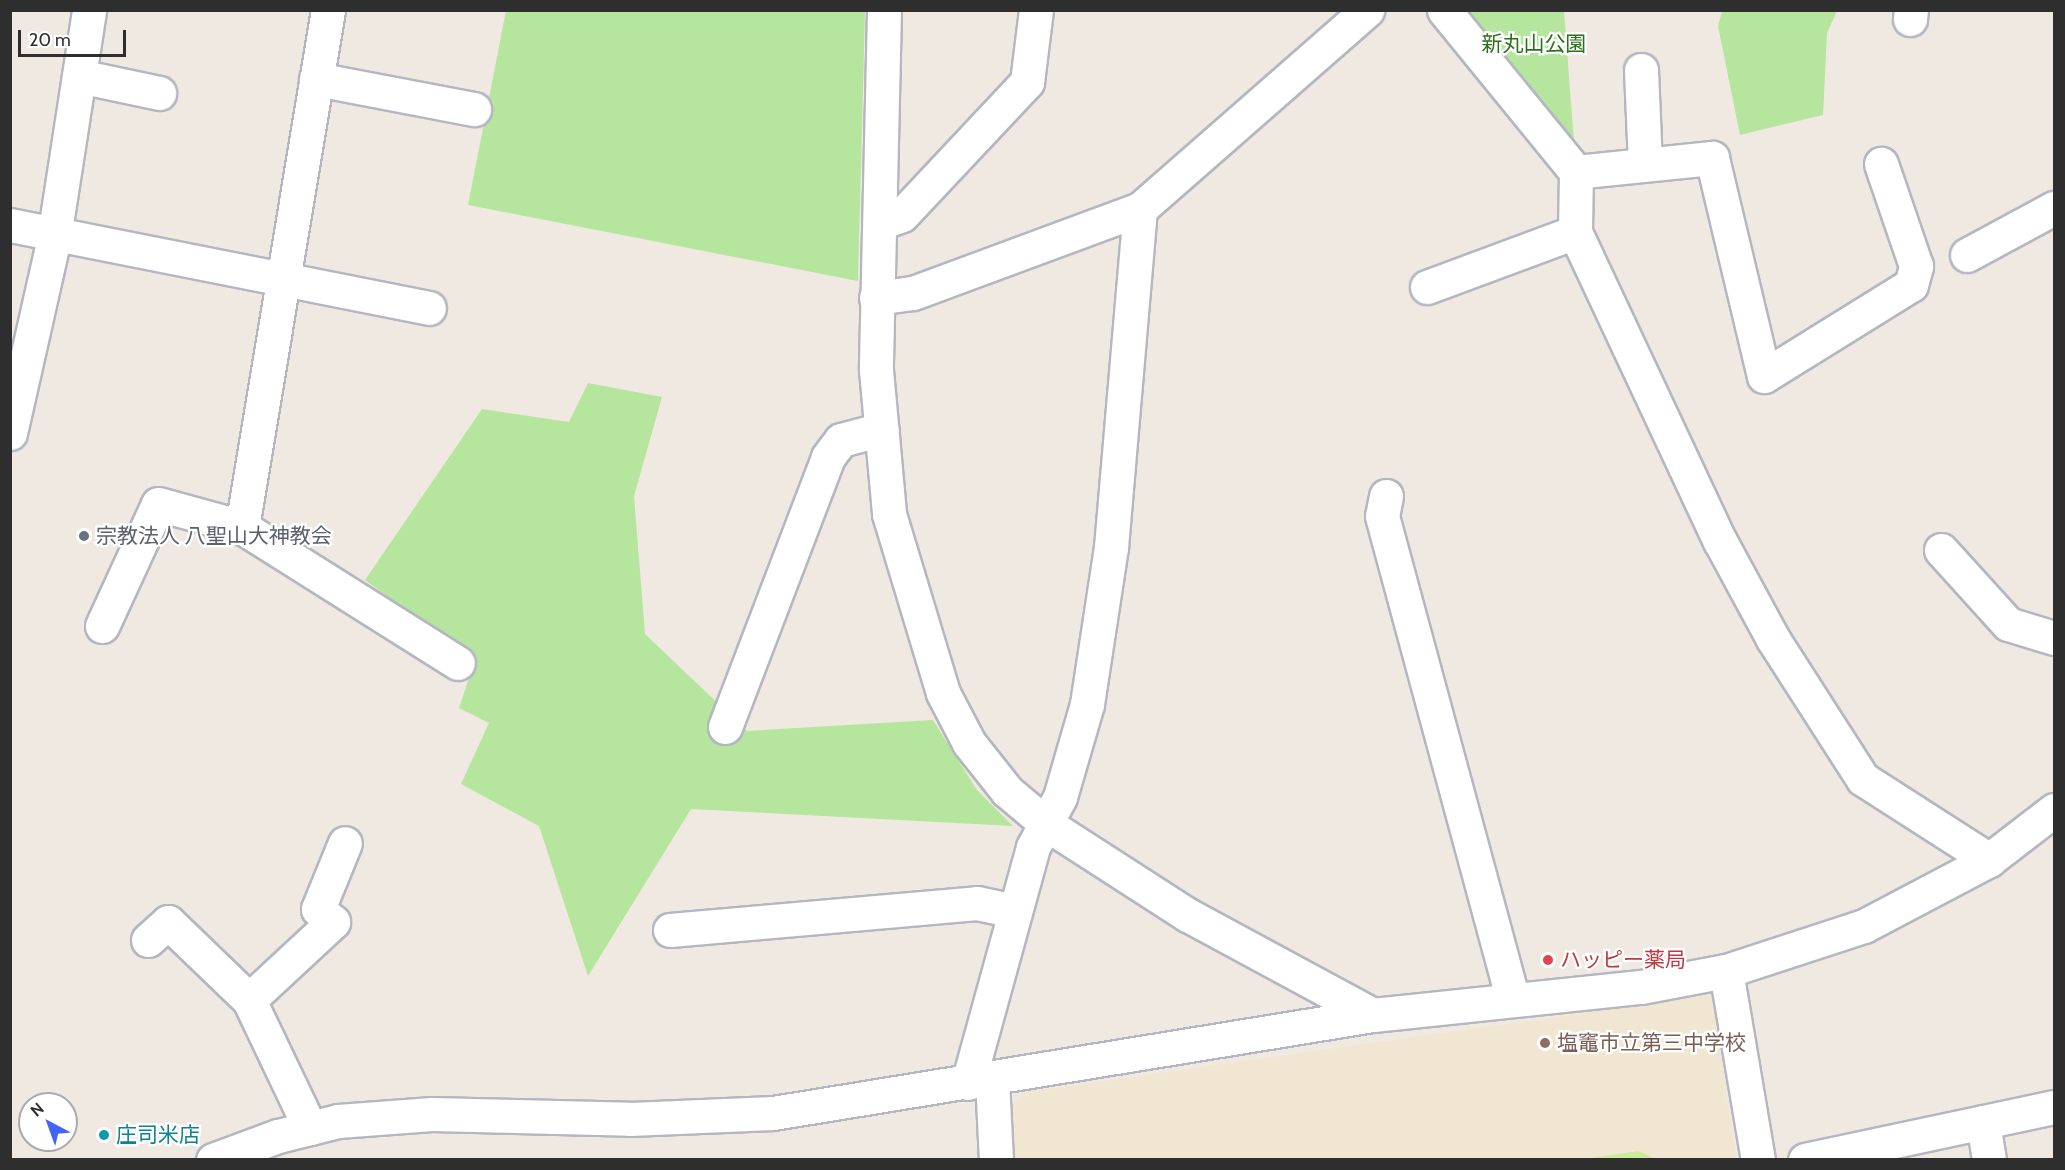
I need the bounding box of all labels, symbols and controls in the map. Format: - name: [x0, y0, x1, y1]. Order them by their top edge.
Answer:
- scale bar: [21, 18, 129, 56]
- text: 20 m: [29, 29, 71, 51]
- park label: 新丸山公園: [1482, 31, 1586, 57]
- place label: 宗教法人 八聖山大神教会: [96, 523, 332, 549]
- marker: 宗教法人 八聖山大神教会: [77, 529, 91, 543]
- place label: ハッピー薬局: [1560, 947, 1686, 973]
- marker: ハッピー薬局: [1541, 953, 1555, 967]
- place label: 塩竈市立第三中学校: [1557, 1030, 1746, 1056]
- marker: 塩竈市立第三中学校: [1538, 1036, 1552, 1050]
- north arrow: [18, 1092, 78, 1152]
- text: N: [27, 1099, 48, 1120]
- place label: 庄司米店: [116, 1122, 200, 1148]
- marker: 庄司米店: [97, 1128, 111, 1142]

